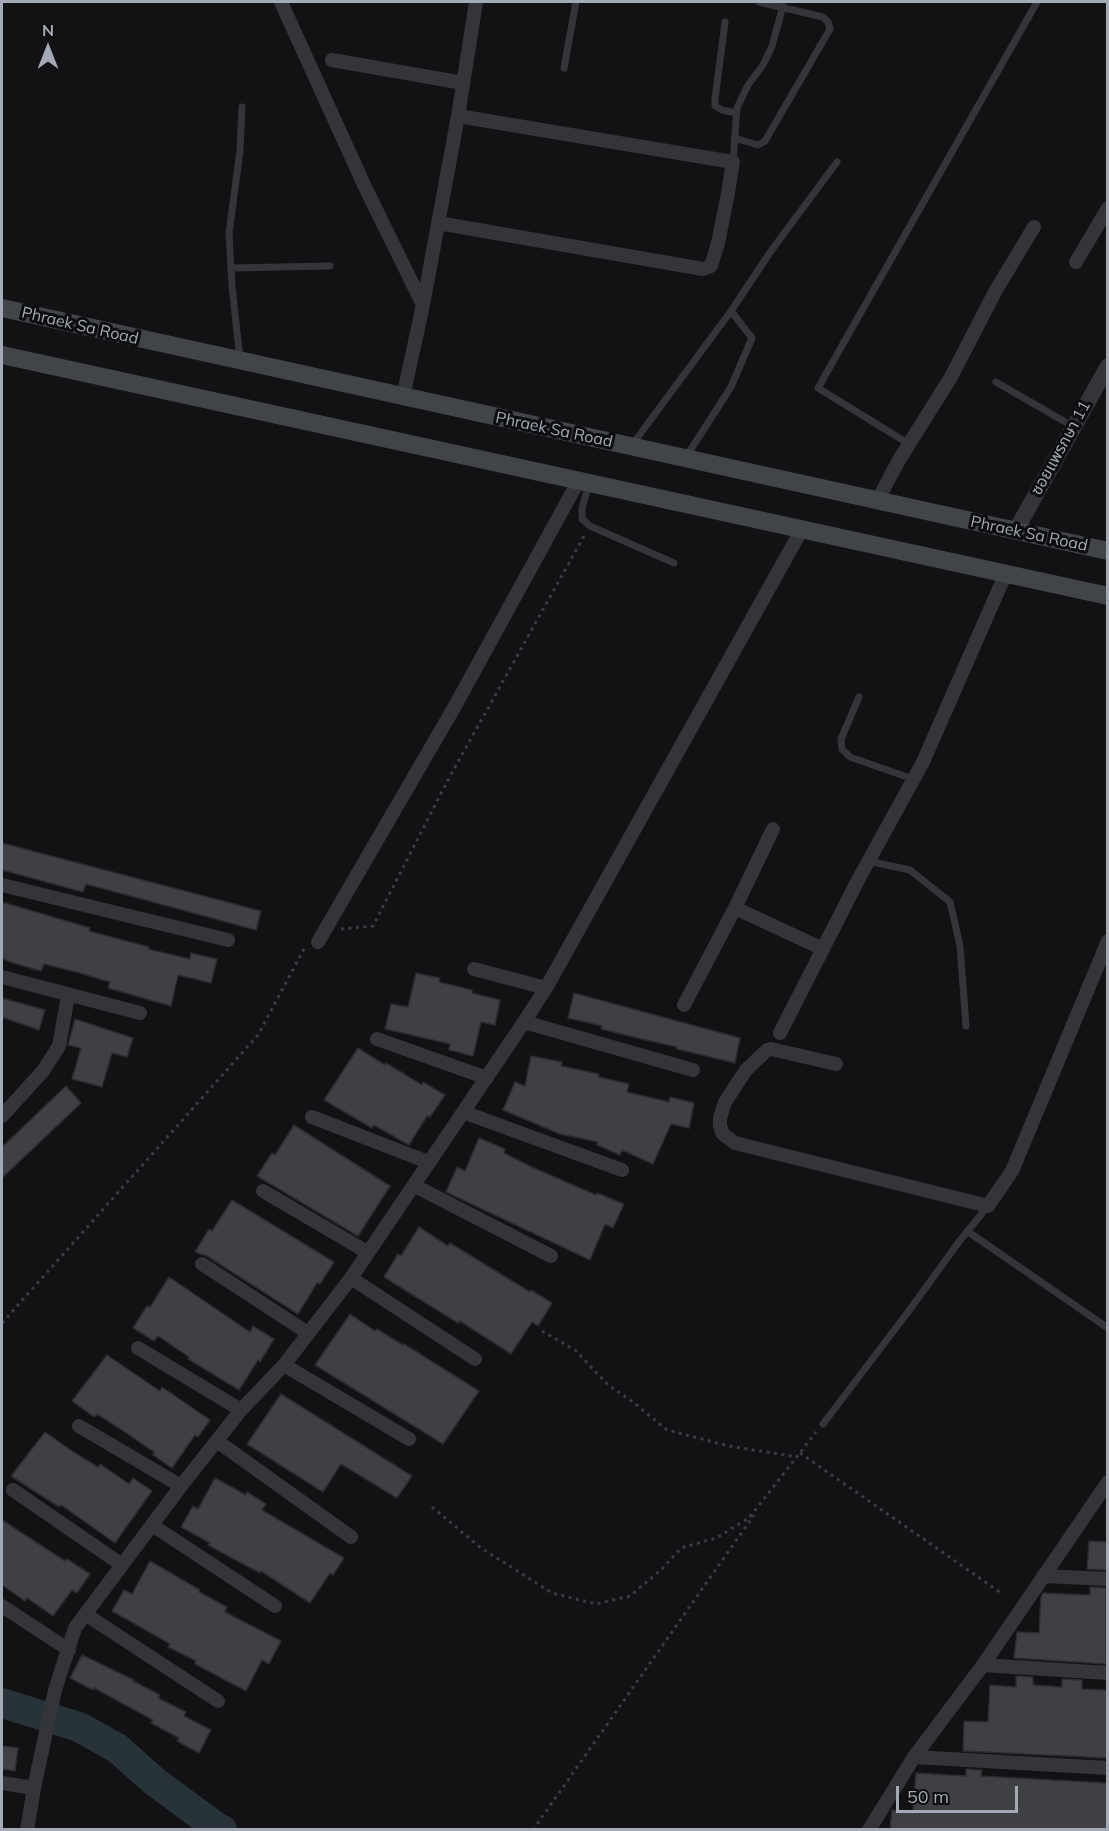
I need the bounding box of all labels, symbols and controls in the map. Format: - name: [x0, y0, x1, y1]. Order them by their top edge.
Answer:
- north arrow: [18, 18, 78, 78]
- text: N: [42, 20, 54, 40]
- street label: Phraek Sa Road: [20, 303, 140, 349]
- street label: ซอยแพรกษา 11: [1027, 397, 1095, 499]
- street label: Phraek Sa Road: [494, 408, 614, 452]
- street label: Phraek Sa Road: [969, 512, 1089, 556]
- scale bar: [899, 1774, 1020, 1812]
- text: 50 m: [907, 1785, 949, 1808]

